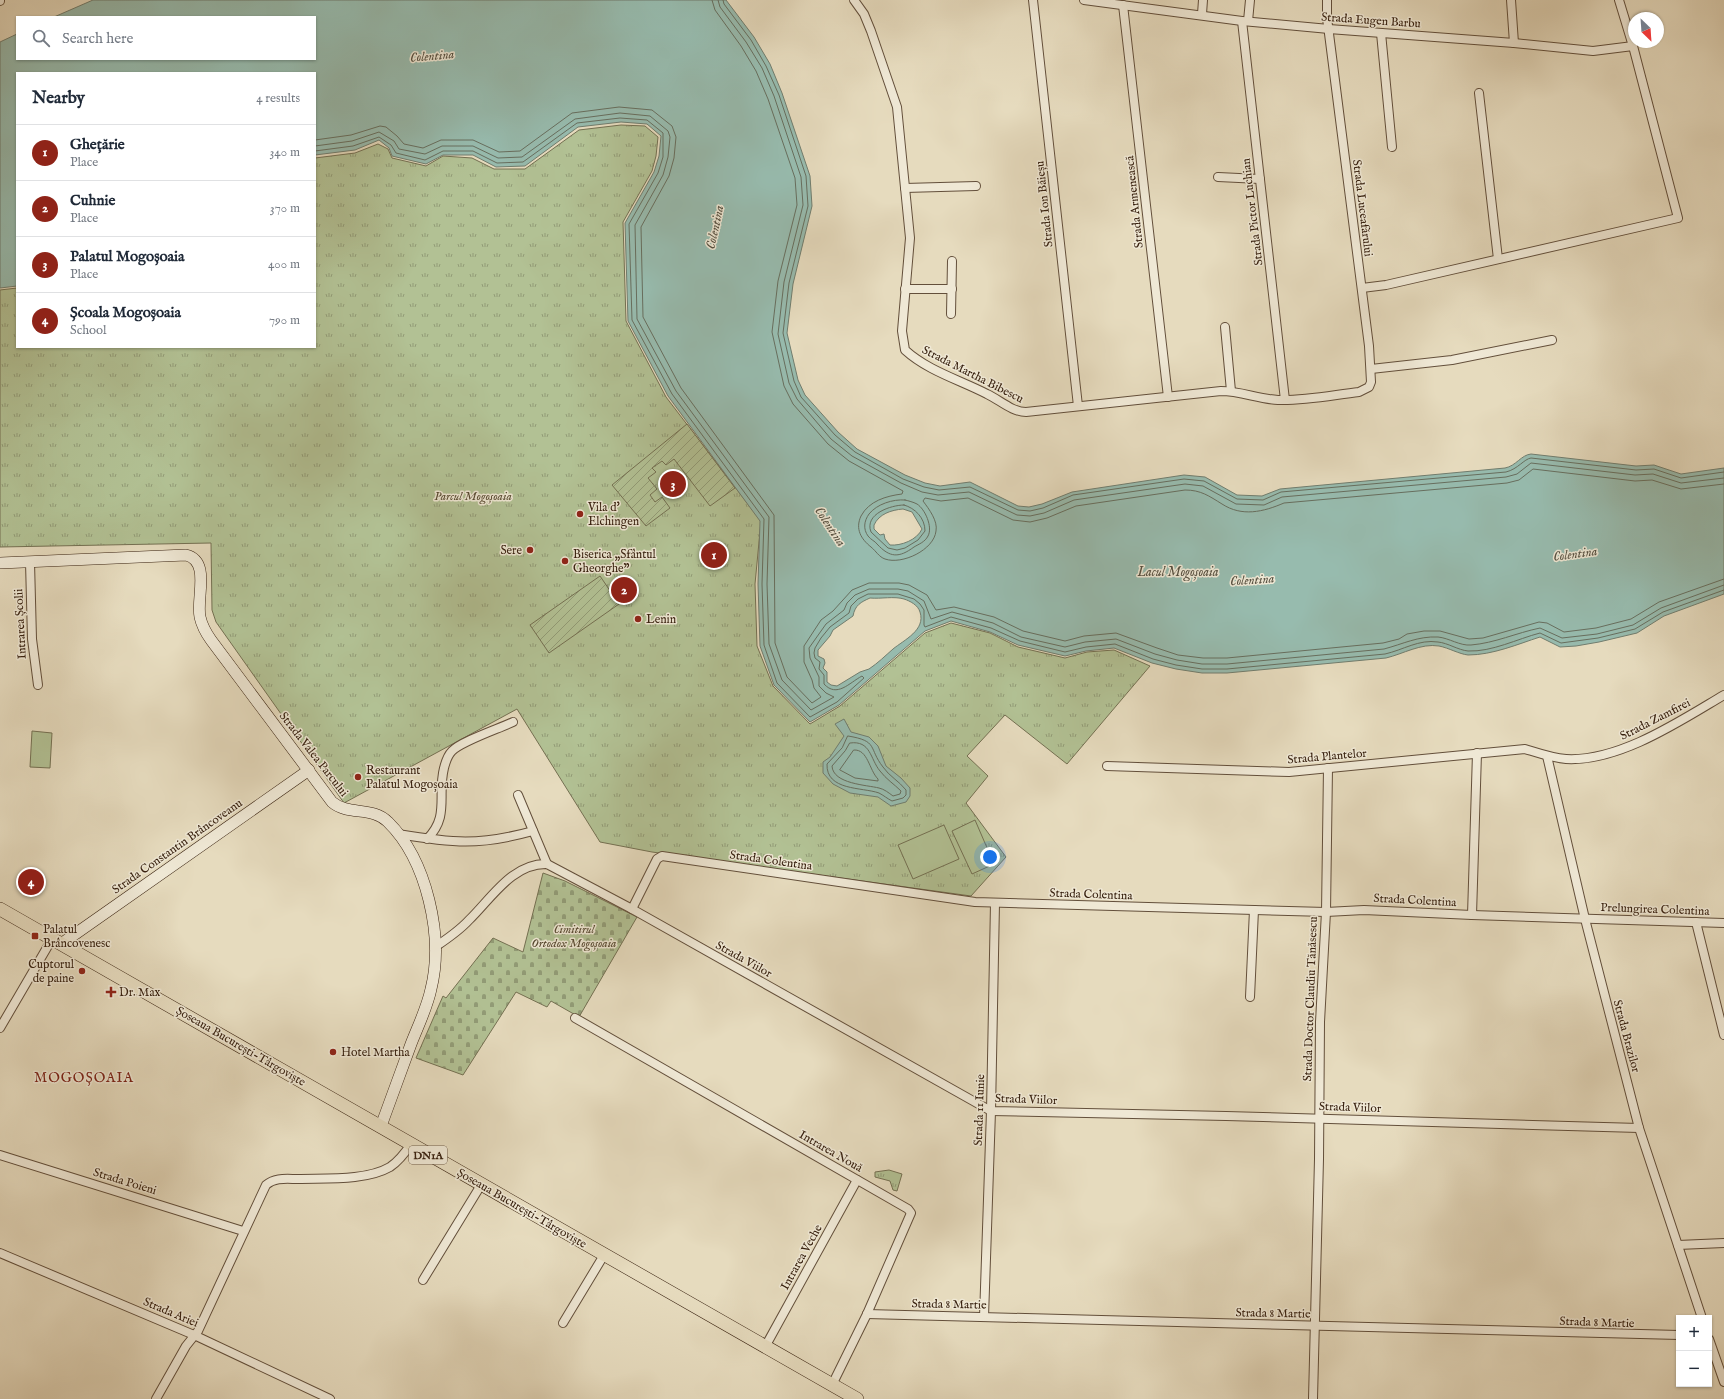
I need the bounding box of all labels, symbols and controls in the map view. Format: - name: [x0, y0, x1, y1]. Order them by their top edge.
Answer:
- street label: Strada Eugen Barbu: [1321, 10, 1421, 31]
- north arrow: [1628, 12, 1664, 48]
- search box: [16, 16, 316, 60]
- icon: search: [30, 27, 52, 49]
- text: Search here: [62, 29, 133, 48]
- water label: Colentina: [409, 46, 455, 67]
- text: Nearby: [32, 88, 85, 109]
- text: 4 results: [256, 90, 300, 107]
- text: Ghețărie: [70, 135, 125, 154]
- text: 1: [43, 144, 47, 161]
- text: 340 m: [270, 144, 300, 161]
- text: Place: [70, 154, 98, 171]
- street label: Strada Armenească: [1122, 154, 1147, 249]
- street label: Strada Pictor Luchian: [1238, 157, 1267, 266]
- street label: Strada Luceafărului: [1349, 159, 1376, 257]
- street label: Strada Ion Băieșu: [1033, 160, 1056, 248]
- text: Cuhnie: [70, 191, 115, 210]
- text: 2: [42, 200, 48, 217]
- text: 370 m: [270, 200, 300, 217]
- water label: Colentina: [703, 204, 728, 251]
- text: Place: [70, 210, 98, 227]
- text: Palatul Mogoșoaia: [70, 247, 185, 266]
- text: 3: [43, 256, 47, 273]
- text: 400 m: [268, 256, 300, 273]
- text: Place: [70, 266, 98, 283]
- text: Școala Mogoșoaia: [70, 303, 181, 322]
- text: 4: [42, 312, 48, 329]
- text: 790 m: [269, 312, 300, 329]
- text: School: [70, 322, 107, 339]
- street label: Strada Martha Bibescu: [920, 342, 1026, 407]
- pin: 3: [660, 469, 686, 499]
- park label: Parcul Mogoșoaia: [434, 489, 512, 505]
- place label: Vila d' Elchingen: [587, 500, 640, 529]
- water label: Colentina: [810, 504, 849, 550]
- marker: Vila d' Elchingen: [575, 509, 585, 519]
- pin: 1: [701, 540, 727, 570]
- place label: Sere: [500, 543, 522, 558]
- water label: Colentina: [1552, 543, 1599, 566]
- marker: Sere: [525, 545, 535, 555]
- place label: Biserica „Sfântul Gheorghe”: [573, 547, 657, 576]
- marker: Biserica „Sfântul Gheorghe”: [560, 556, 570, 566]
- water label: Lacul Mogoșoaia: [1136, 564, 1219, 582]
- water label: Colentina: [1229, 570, 1275, 591]
- pin: 2: [611, 575, 637, 605]
- street label: Intrarea Școlii: [11, 588, 30, 660]
- place label: Lenin: [646, 612, 677, 627]
- marker: Lenin: [633, 614, 643, 624]
- street label: Strada Zamfirei: [1617, 695, 1693, 744]
- street label: Strada Valea Parcului: [276, 709, 351, 800]
- street label: Strada Plantelor: [1287, 746, 1368, 767]
- place label: Restaurant Palatul Mogoșoaia: [366, 763, 458, 792]
- marker: Restaurant Palatul Mogoșoaia: [353, 772, 363, 782]
- street label: Strada Constantin Brâncoveanu: [109, 796, 245, 897]
- street label: Strada Colentina: [729, 847, 814, 874]
- your location: [980, 847, 1000, 867]
- pin: 4: [18, 867, 44, 897]
- street label: Strada Colentina: [1049, 886, 1134, 903]
- street label: Strada Colentina: [1373, 891, 1458, 910]
- street label: Prelungirea Colentina: [1600, 900, 1711, 919]
- street label: Strada Doctor Claudiu Tănăsescu: [1300, 916, 1321, 1082]
- place label: Palatul Brâncovenesc: [43, 922, 110, 951]
- park label: Cimitirul Ortodox Mogoșoaia: [532, 922, 616, 952]
- marker: Palatul Brâncovenesc: [30, 931, 40, 941]
- street label: Strada Viilor: [713, 938, 775, 981]
- place label: Cuptorul de paine: [28, 957, 75, 987]
- marker: Cuptorul de paine: [77, 966, 87, 976]
- place label: Dr. Max: [119, 985, 161, 1000]
- marker: Dr. Max: [106, 987, 116, 997]
- street label: Strada Brazilor: [1610, 998, 1644, 1075]
- street label: Șoseaua București-Târgoviște: [173, 1003, 309, 1090]
- place label: Hotel Martha: [341, 1045, 410, 1060]
- marker: Hotel Martha: [328, 1047, 338, 1057]
- district label: MOGOȘOAIA: [34, 1069, 134, 1087]
- street label: Strada 11 Iunie: [971, 1073, 988, 1146]
- street label: Strada Viilor: [995, 1091, 1058, 1108]
- street label: Strada Viilor: [1319, 1099, 1382, 1116]
- street label: Intrarea Nouă: [796, 1127, 866, 1176]
- road number: DN1A: [409, 1146, 447, 1164]
- street label: Strada Poieni: [91, 1165, 158, 1198]
- street label: Șoseaua București-Târgoviște: [454, 1165, 590, 1252]
- street label: Intrarea Veche: [777, 1221, 826, 1293]
- street label: Strada Ariei: [141, 1294, 201, 1331]
- street label: Strada 8 Martie: [911, 1296, 987, 1313]
- street label: Strada 8 Martie: [1235, 1305, 1311, 1322]
- street label: Strada 8 Martie: [1559, 1314, 1635, 1331]
- map controls: [1676, 1315, 1712, 1387]
- button: +: [1676, 1315, 1712, 1351]
- button: −: [1676, 1351, 1712, 1387]

